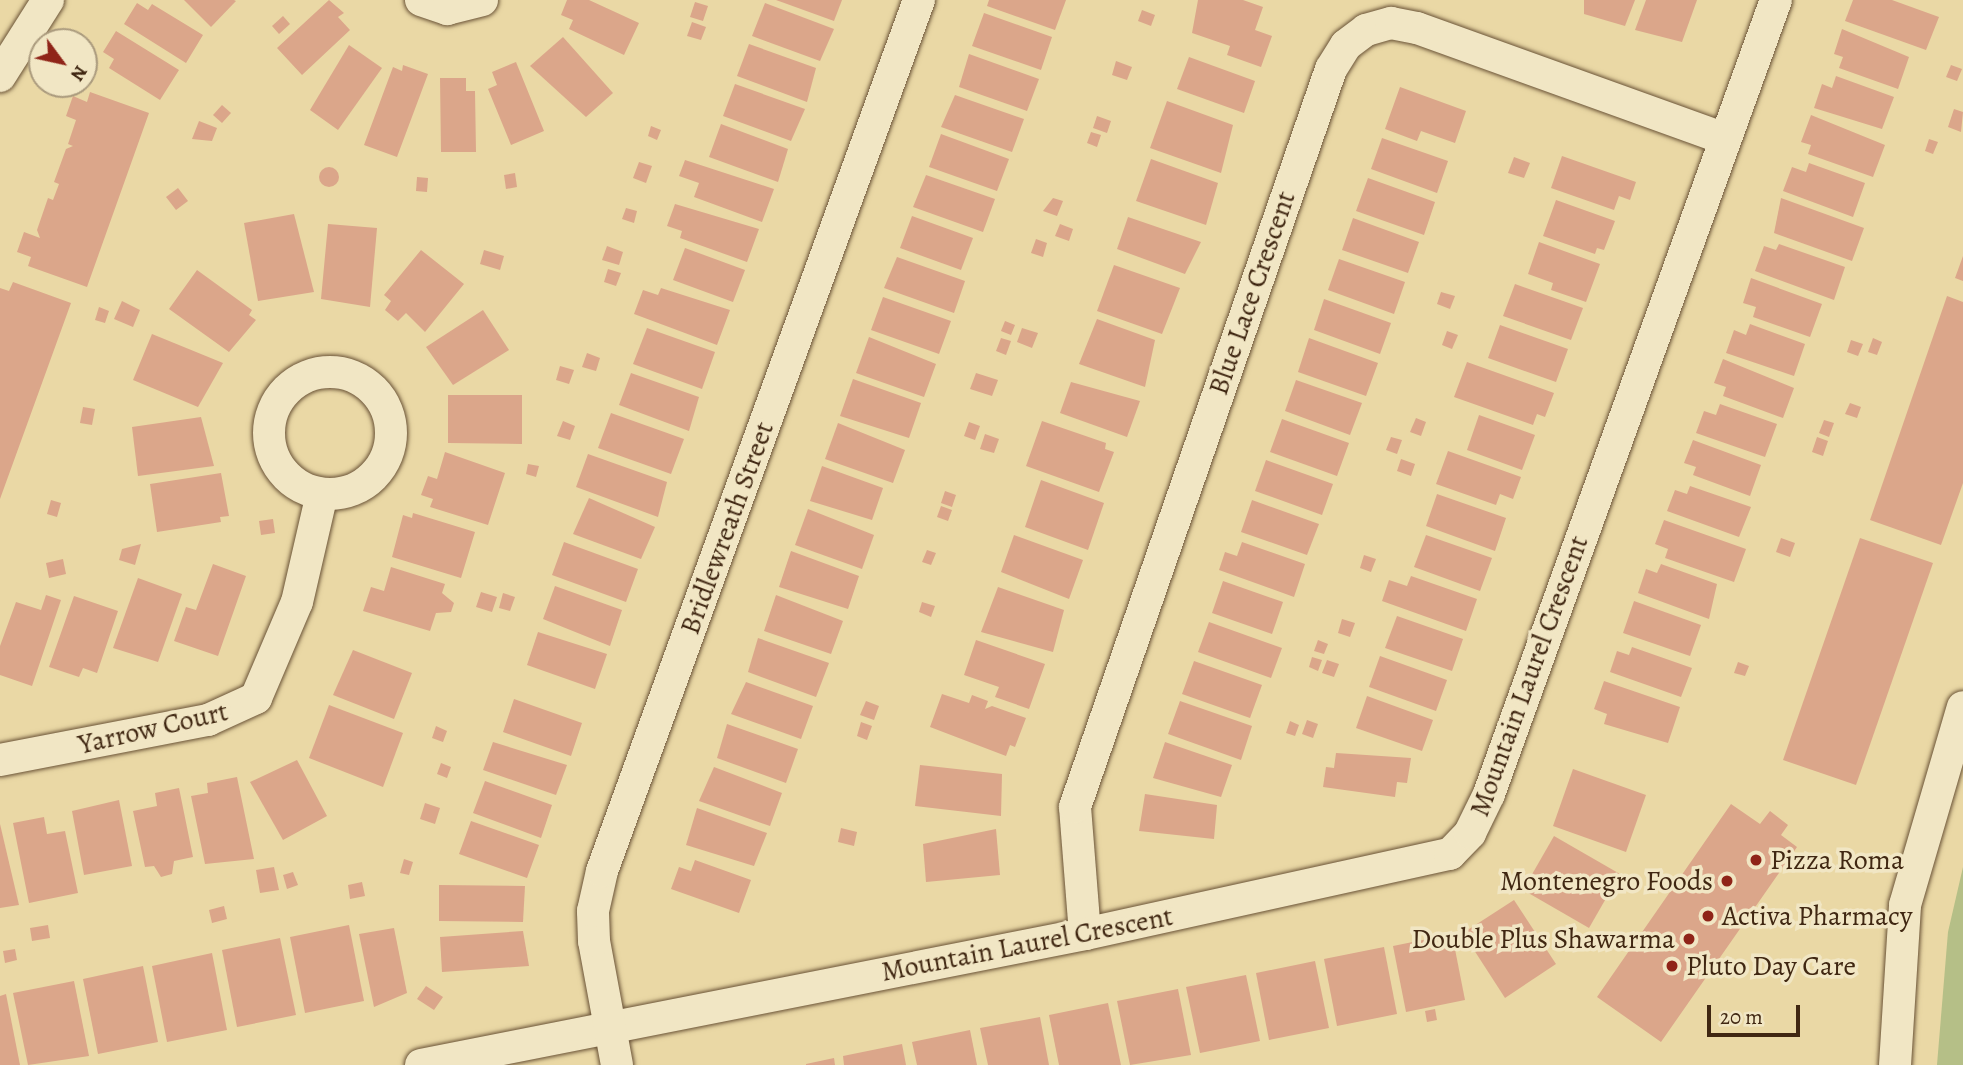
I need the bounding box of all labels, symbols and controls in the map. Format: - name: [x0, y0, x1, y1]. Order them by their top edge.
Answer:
- north arrow: [28, 28, 98, 98]
- text: N: [64, 60, 94, 86]
- street label: Blue Lace Crescent: [1201, 187, 1303, 399]
- street label: Bridlewreath Street: [673, 417, 781, 639]
- street label: Mountain Laurel Crescent: [1463, 531, 1595, 821]
- street label: Yarrow Court: [75, 694, 231, 762]
- place label: Pizza Roma: [1770, 843, 1904, 877]
- marker: Pizza Roma: [1748, 852, 1764, 868]
- place label: Montenegro Foods: [1500, 864, 1713, 898]
- marker: Montenegro Foods: [1719, 873, 1735, 889]
- street label: Mountain Laurel Crescent: [878, 899, 1176, 989]
- place label: Activa Pharmacy: [1722, 899, 1912, 933]
- marker: Activa Pharmacy: [1700, 908, 1716, 924]
- place label: Double Plus Shawarma: [1411, 922, 1675, 956]
- marker: Double Plus Shawarma: [1681, 931, 1697, 947]
- place label: Pluto Day Care: [1686, 949, 1856, 983]
- marker: Pluto Day Care: [1664, 958, 1680, 974]
- scale bar: [1711, 992, 1804, 1036]
- text: 20 m: [1720, 1003, 1763, 1031]

